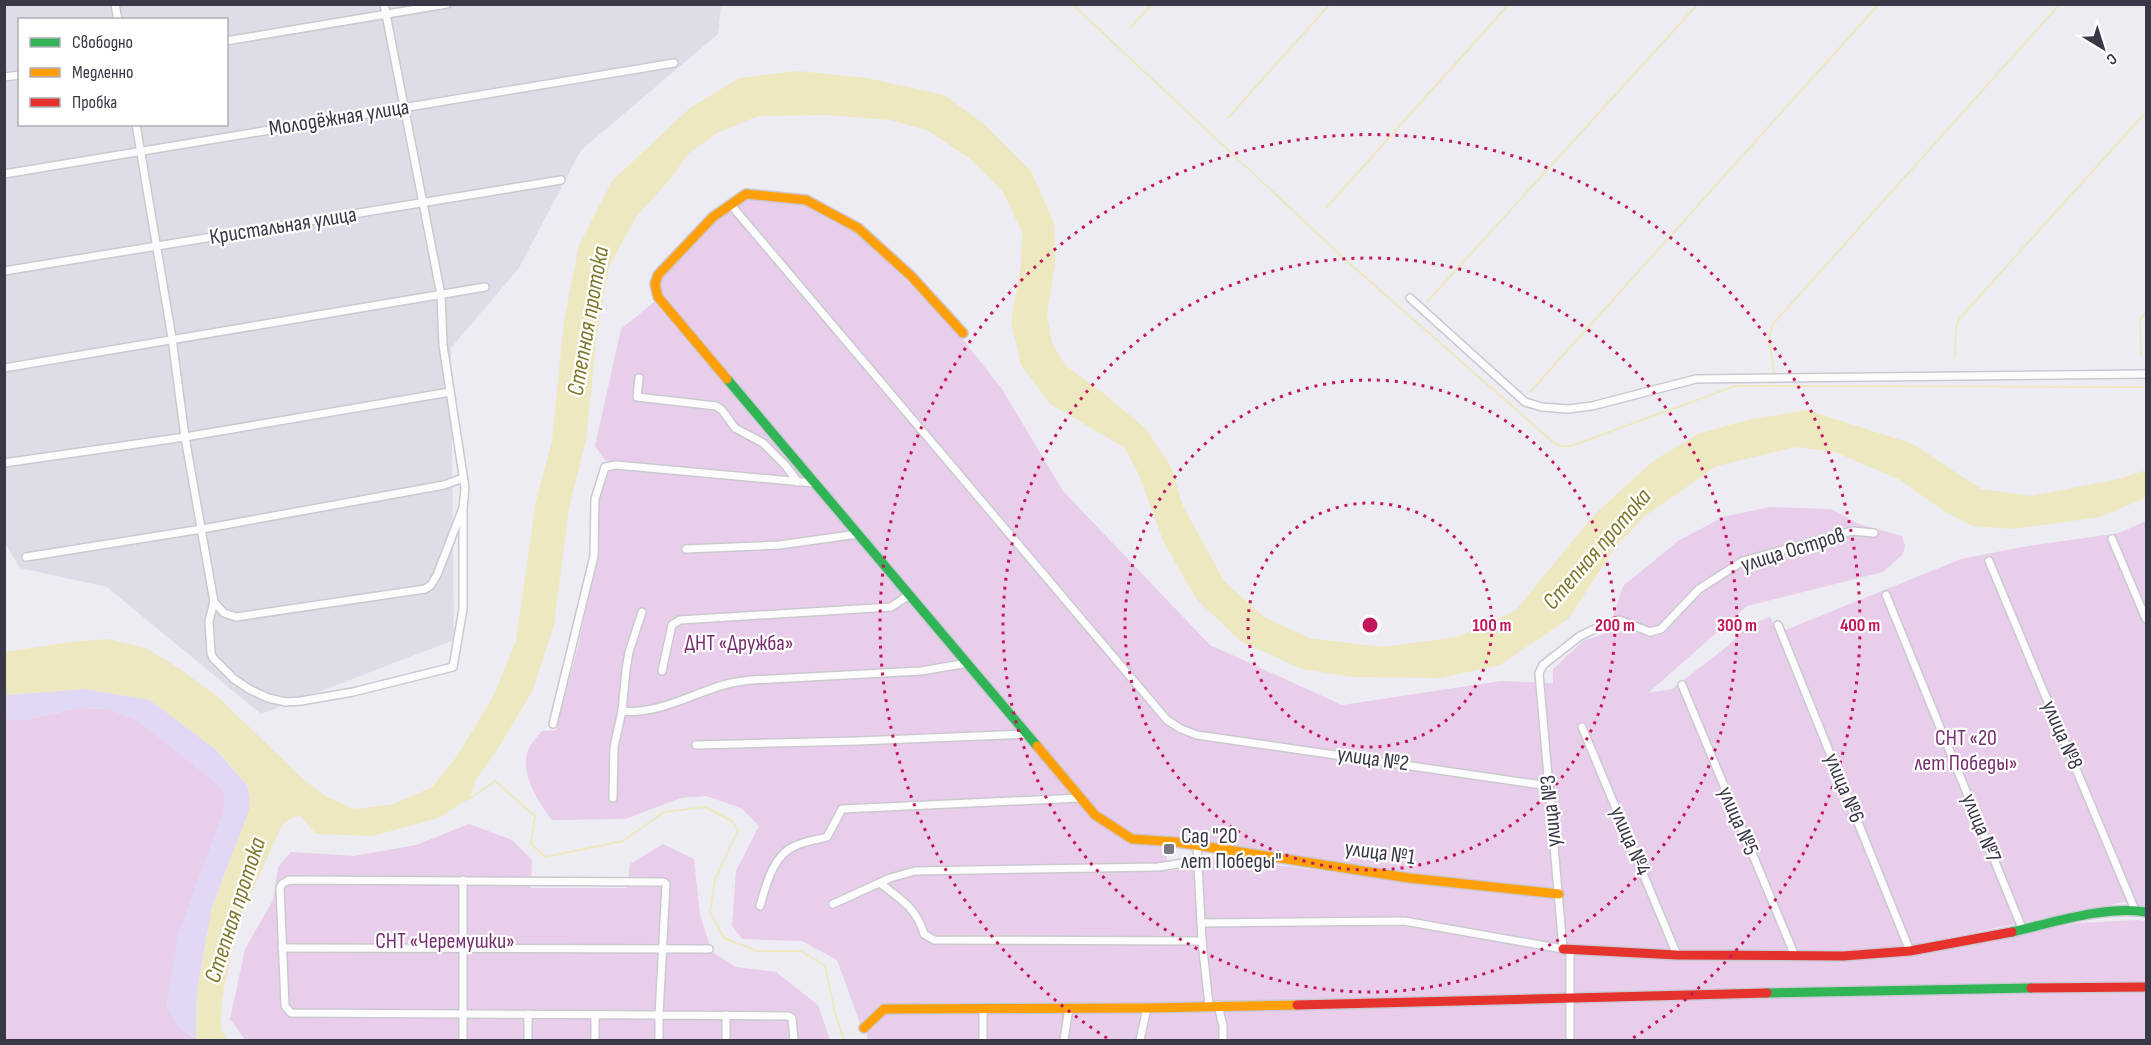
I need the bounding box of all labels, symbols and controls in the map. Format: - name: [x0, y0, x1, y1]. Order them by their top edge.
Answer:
- legend: [18, 18, 228, 126]
- north arrow: [2073, 18, 2133, 78]
- text: Свободно: [72, 32, 133, 53]
- text: С: [2102, 49, 2120, 69]
- text: Медленно: [72, 62, 134, 83]
- text: Пробка: [72, 92, 117, 113]
- street label: Молодёжная улица: [267, 94, 411, 142]
- street label: Кристальная улица: [208, 201, 358, 251]
- water label: Степная протока: [561, 244, 615, 398]
- water label: Степная протока: [1536, 482, 1658, 616]
- street label: улица Остров: [1738, 521, 1848, 579]
- centre of rings: [1360, 615, 1380, 635]
- text: 100 m: [1473, 615, 1512, 636]
- text: 200 m: [1595, 615, 1635, 636]
- text: 300 m: [1717, 615, 1757, 636]
- text: 400 m: [1840, 615, 1880, 636]
- park label: ДНТ «Дружба»: [685, 630, 793, 657]
- street label: улица №8: [2035, 696, 2089, 774]
- park label: СНТ «20 лет Победы»: [1915, 725, 2017, 777]
- street label: улица №2: [1335, 741, 1411, 777]
- street label: улица №6: [1818, 749, 1870, 827]
- street label: улица №3: [1534, 774, 1568, 848]
- street label: улица №5: [1712, 783, 1765, 859]
- street label: улица №7: [1955, 790, 2007, 866]
- street label: улица №4: [1603, 803, 1657, 879]
- place label: Сад "20 лет Победы": [1181, 823, 1282, 875]
- water label: Степная протока: [198, 833, 272, 986]
- street label: улица №1: [1343, 835, 1417, 871]
- marker: Сад "20 лет Победы": [1162, 842, 1176, 856]
- park label: СНТ «Черемушки»: [375, 928, 515, 955]

